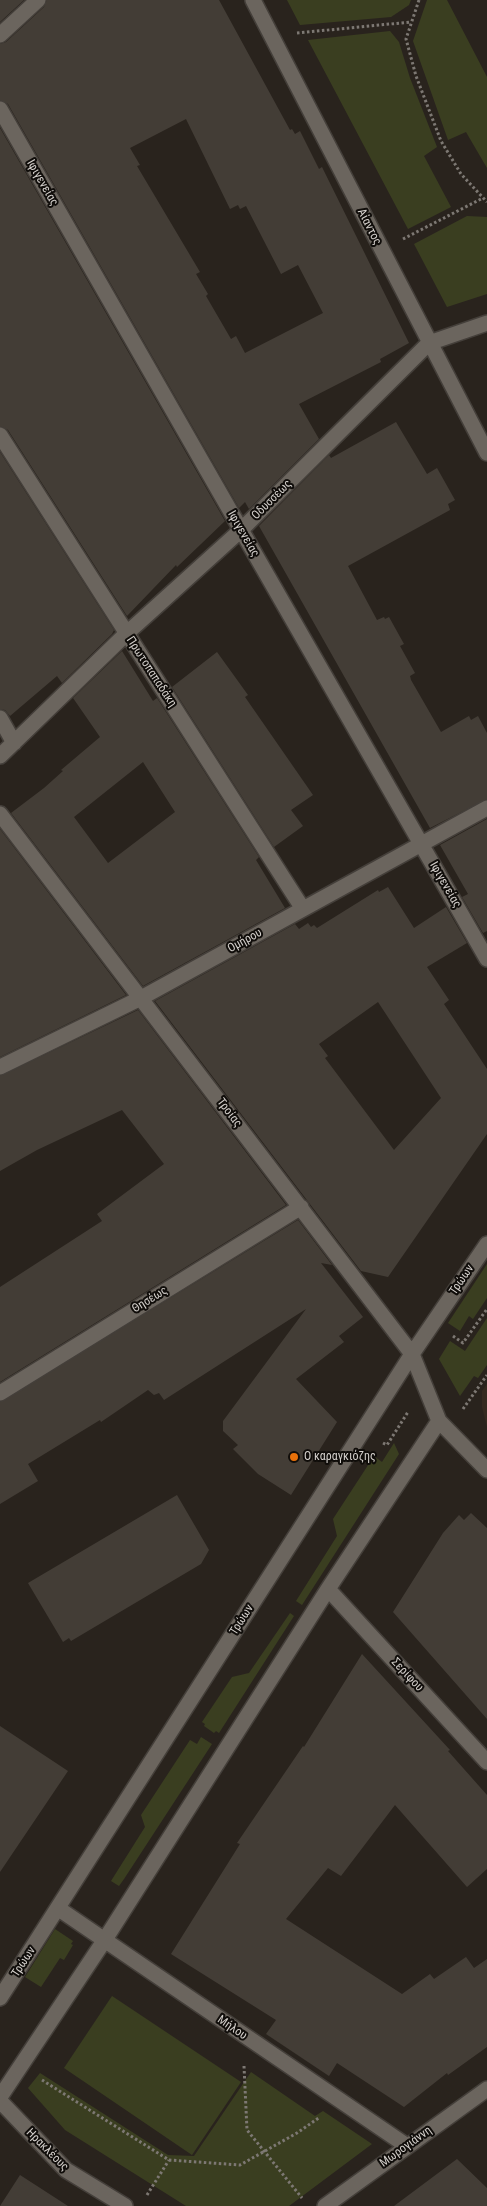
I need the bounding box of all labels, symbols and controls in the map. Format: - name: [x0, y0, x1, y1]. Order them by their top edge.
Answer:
- street label: Ιφιγενείας: [23, 157, 61, 209]
- street label: Αίαντος: [354, 206, 384, 248]
- street label: Οδυσσέως: [249, 477, 295, 523]
- street label: Ιφιγενείας: [224, 508, 262, 560]
- street label: Πρωτοπαπαδάκη: [123, 634, 179, 710]
- street label: Ιφιγενείας: [426, 859, 464, 911]
- street label: Ομήρου: [225, 926, 265, 956]
- street label: Τροίας: [213, 1096, 245, 1130]
- street label: Τρώων: [447, 1262, 477, 1298]
- street label: Θησέως: [130, 1284, 170, 1316]
- place label: Ο καραγκιόζης: [304, 1450, 376, 1464]
- marker: Ο καραγκιόζης: [288, 1451, 300, 1463]
- street label: Τρώων: [227, 1602, 257, 1638]
- street label: Σερίφου: [388, 1655, 426, 1695]
- street label: Τρώων: [9, 1944, 39, 1980]
- street label: Μήλου: [214, 2013, 250, 2043]
- street label: Μωρογιάννη: [377, 2123, 435, 2171]
- street label: Ηρακλέους: [23, 2126, 71, 2174]

